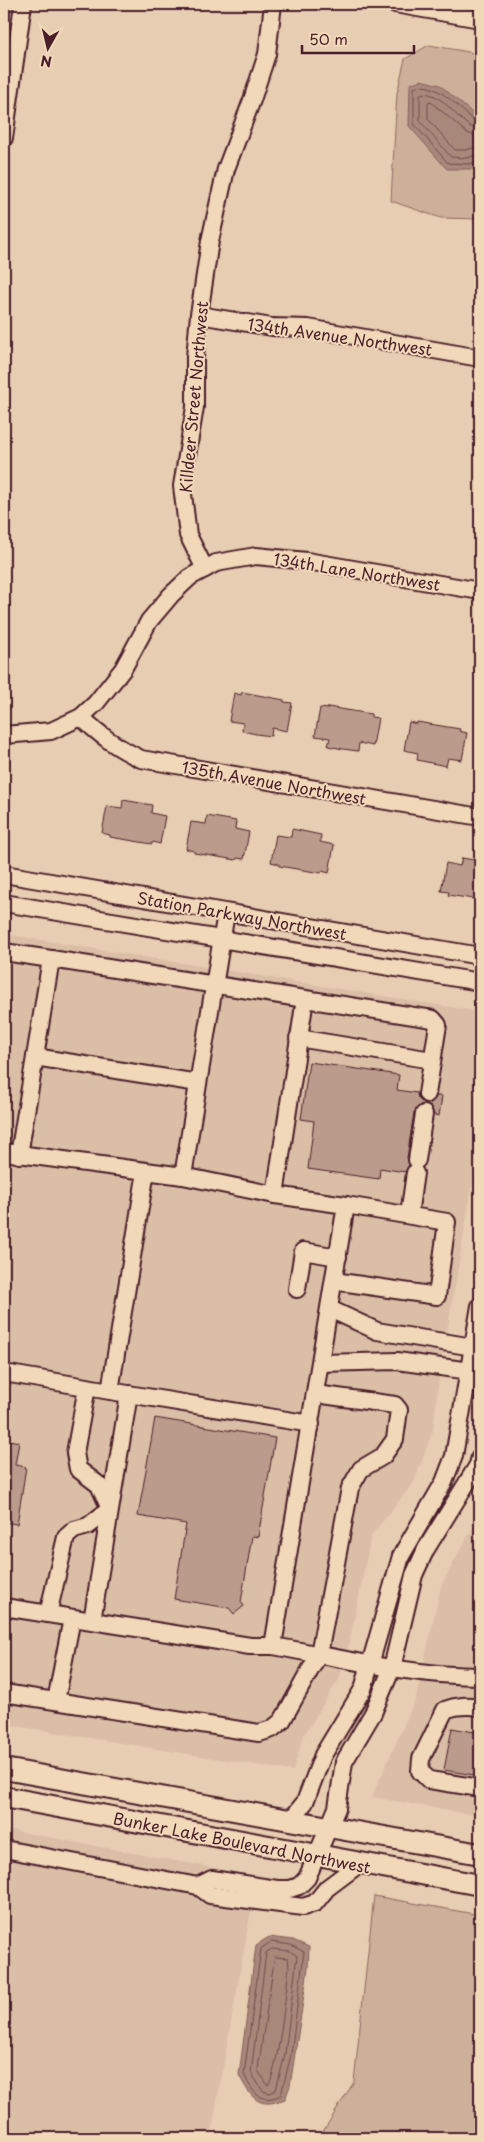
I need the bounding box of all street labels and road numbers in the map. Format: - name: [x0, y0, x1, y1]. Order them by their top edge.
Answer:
- street label: Killdeer Street Northwest: [173, 300, 213, 494]
- street label: 134th Avenue Northwest: [246, 311, 434, 361]
- street label: 134th Lane Northwest: [272, 546, 442, 596]
- street label: 135th Avenue Northwest: [180, 754, 368, 810]
- street label: Station Parkway Northwest: [135, 885, 349, 945]
- street label: Bunker Lake Boulevard Northwest: [111, 1805, 373, 1879]

